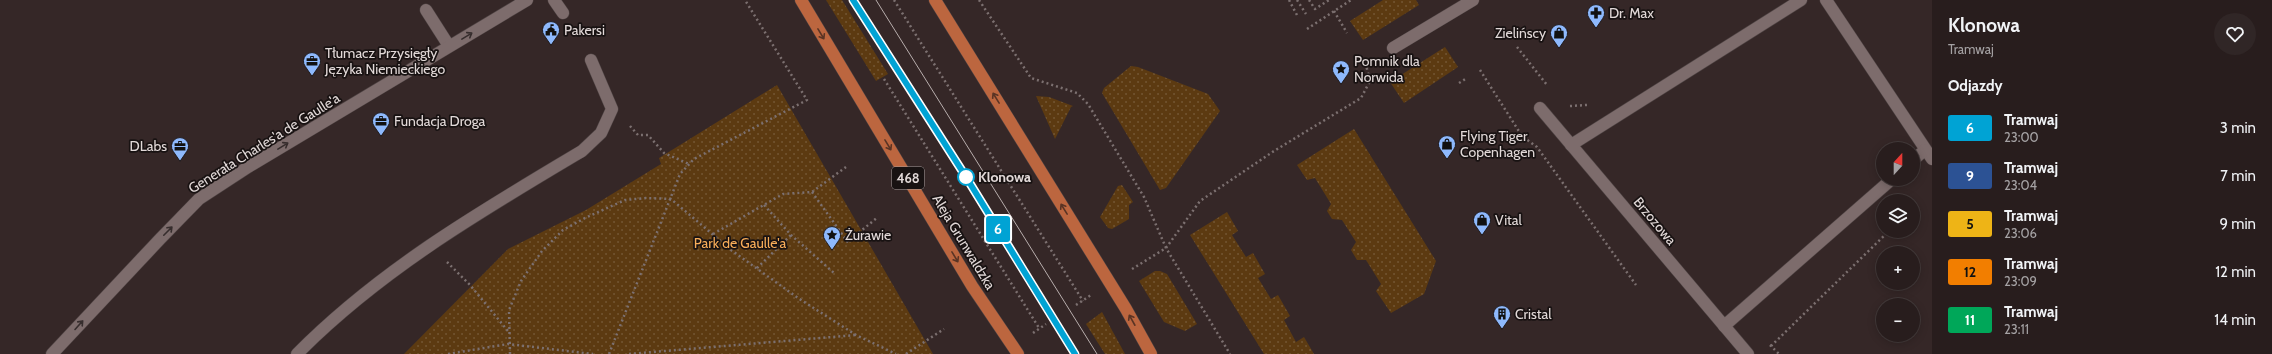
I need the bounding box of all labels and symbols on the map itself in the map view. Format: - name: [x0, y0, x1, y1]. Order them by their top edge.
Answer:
- pharmacy icon: Dr. Max: [1586, 3, 1606, 28]
- place label: Dr. Max: [1609, 4, 1654, 22]
- public building icon: Pakersi: [541, 20, 561, 45]
- place label: Pakersi: [564, 21, 605, 39]
- shop icon: Zielińscy: [1549, 23, 1569, 48]
- place label: Zielińscy: [1495, 24, 1546, 42]
- one-way arrow: [818, 27, 826, 39]
- one-way arrow: [461, 31, 473, 39]
- place label: Tłumacz Przysięgły Języka Niemieckiego: [324, 44, 445, 78]
- office icon: Tłumacz Przysięgły Języka Niemieckiego: [302, 51, 322, 76]
- place label: Pomnik dla Norwida: [1354, 52, 1420, 86]
- place icon: Pomnik dla Norwida: [1331, 59, 1351, 84]
- street label: Generała Charles'a de Gaulle'a: [185, 89, 343, 197]
- one-way arrow: [991, 92, 999, 104]
- office icon: Fundacja Droga: [371, 111, 391, 136]
- place label: Fundacja Droga: [394, 112, 486, 130]
- place label: Flying Tiger Copenhagen: [1460, 127, 1535, 161]
- shop icon: Flying Tiger Copenhagen: [1437, 134, 1457, 159]
- office icon: DLabs: [170, 136, 190, 161]
- place label: DLabs: [130, 137, 167, 155]
- one-way arrow: [884, 139, 892, 150]
- one-way arrow: [277, 142, 288, 150]
- north arrow: [1876, 142, 1920, 186]
- road number: 468: [892, 167, 924, 189]
- marker: Klonowa: [957, 168, 975, 186]
- place label: Klonowa: [978, 168, 1031, 186]
- street label: Aleja Grunwaldzka: [928, 191, 1000, 293]
- street label: Brzozowa: [1630, 193, 1681, 249]
- one-way arrow: [1060, 204, 1068, 215]
- shop icon: Vital: [1472, 210, 1492, 235]
- place label: Vital: [1495, 211, 1523, 229]
- line badge: 6: [985, 216, 1011, 242]
- place icon: Żurawie: [822, 225, 842, 250]
- one-way arrow: [163, 226, 173, 235]
- place label: Żurawie: [845, 226, 891, 244]
- park label: Park de Gaulle'a: [694, 234, 786, 252]
- one-way arrow: [951, 251, 959, 263]
- building icon: Cristal: [1492, 304, 1512, 329]
- place label: Cristal: [1515, 305, 1552, 323]
- one-way arrow: [1128, 314, 1135, 326]
- one-way arrow: [74, 320, 83, 330]

